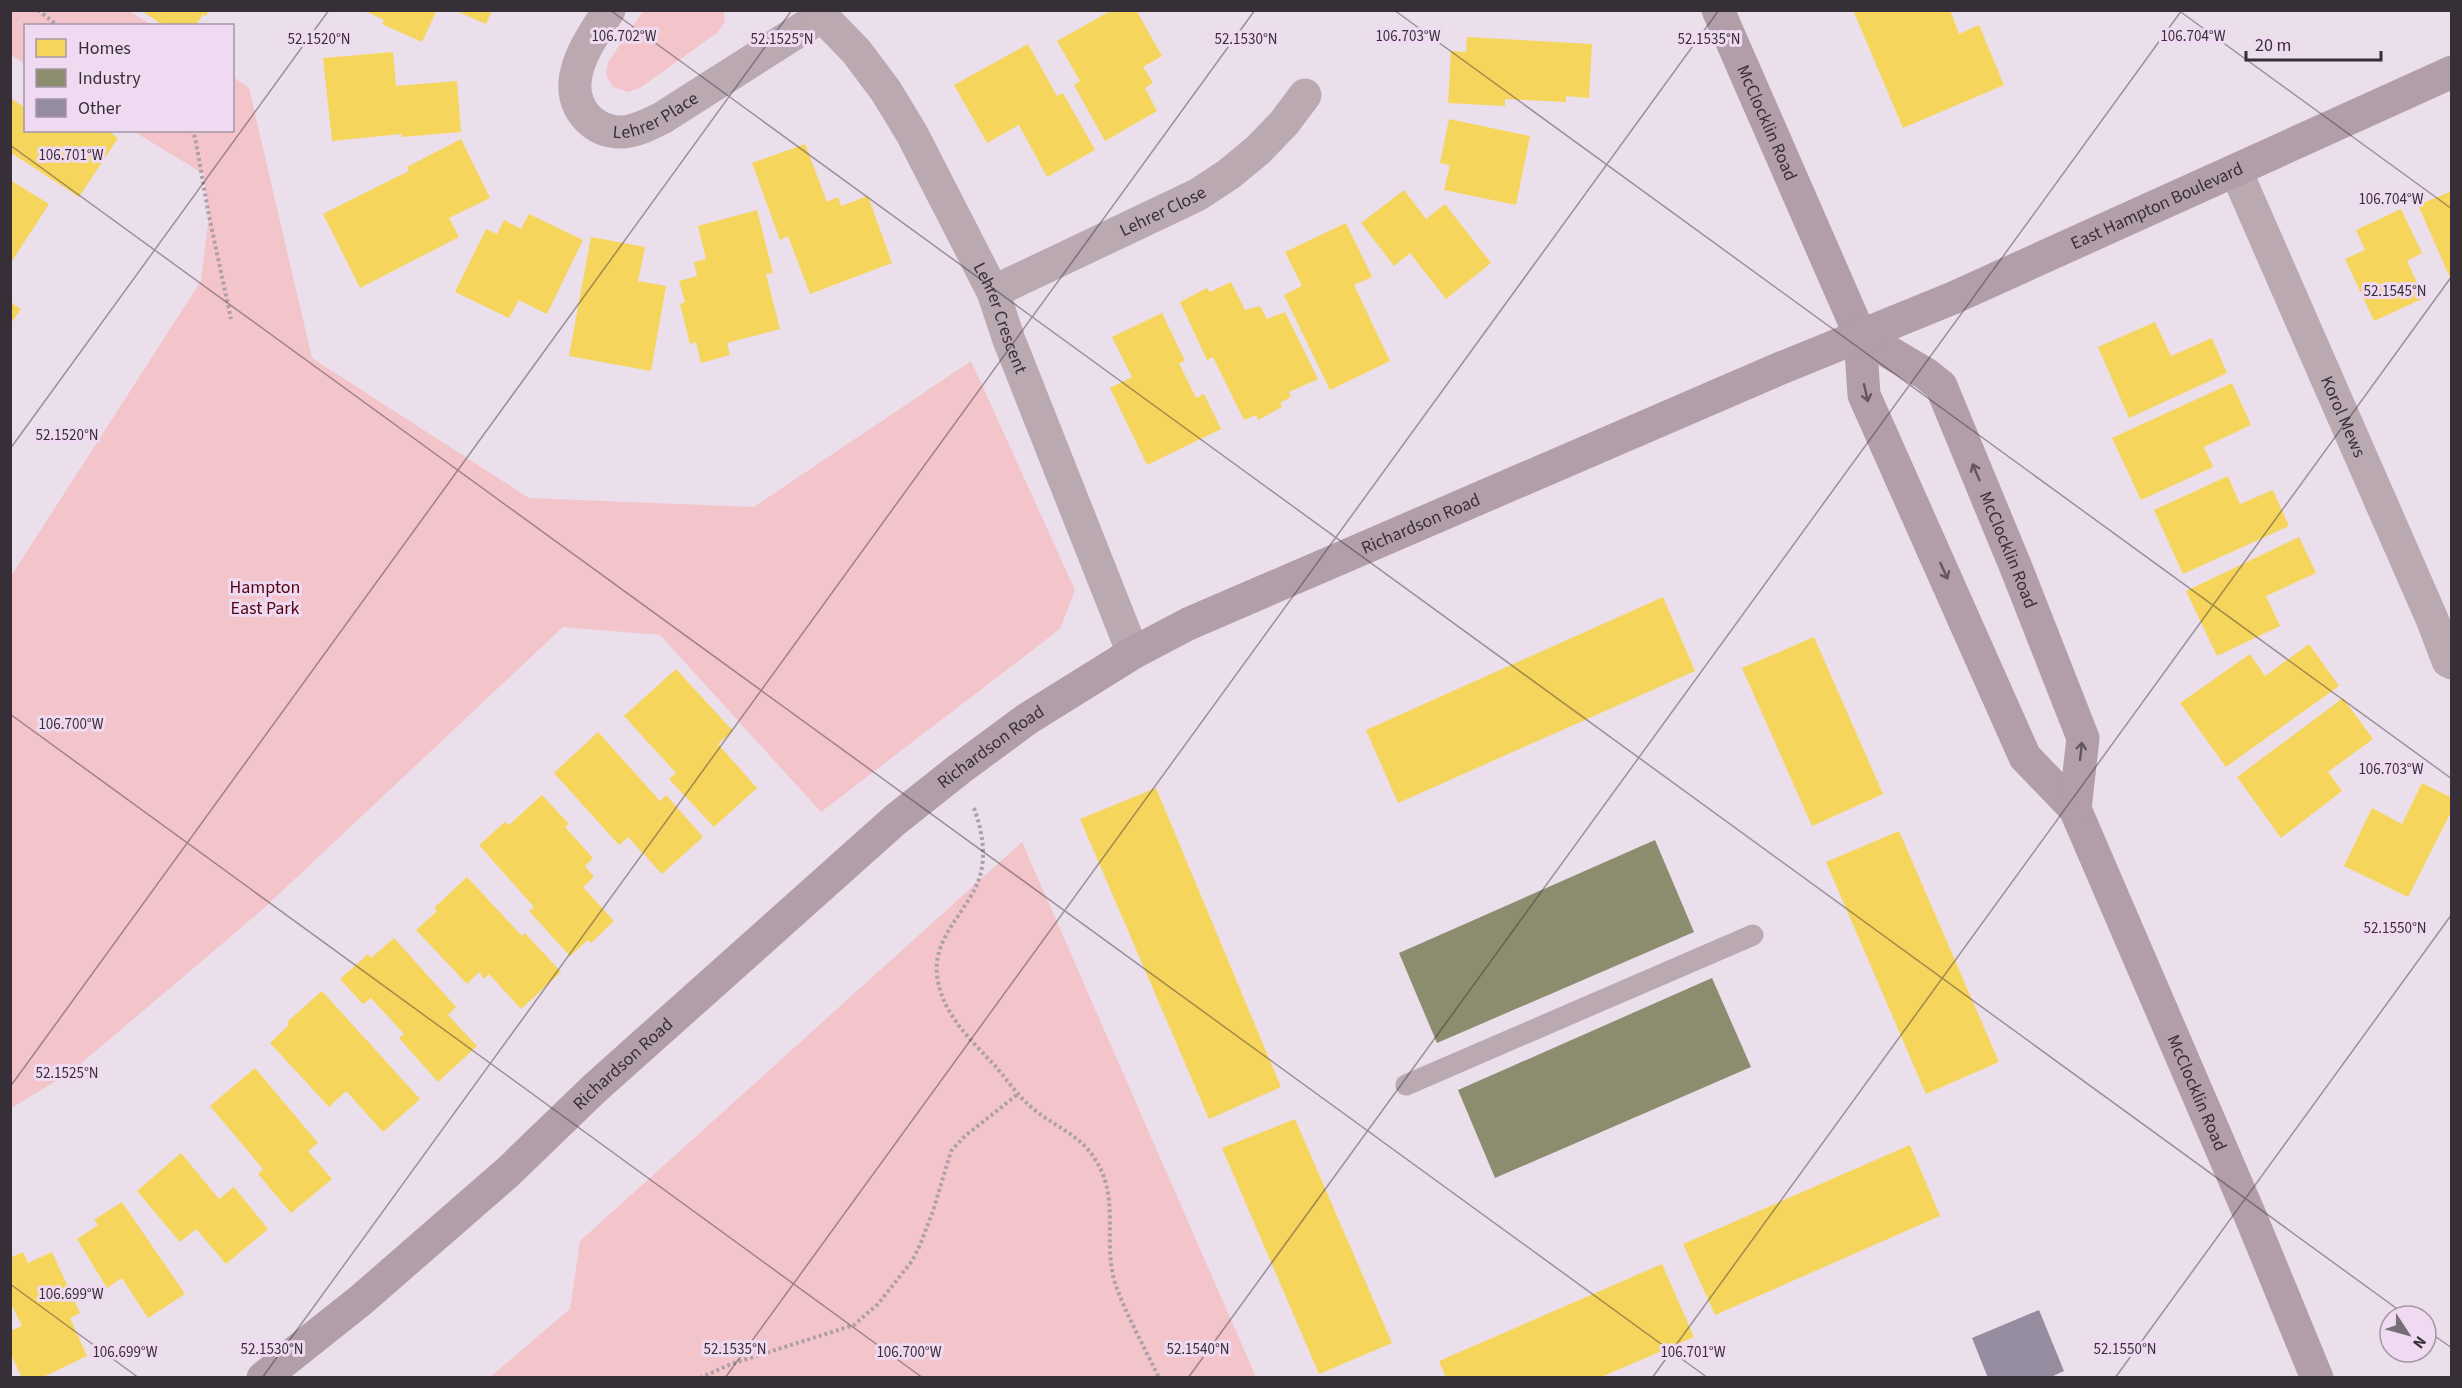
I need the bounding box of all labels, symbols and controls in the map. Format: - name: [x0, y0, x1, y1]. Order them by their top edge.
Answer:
- legend: [24, 24, 234, 132]
- scale bar: [2246, 24, 2381, 62]
- text: 106.702°W: [591, 26, 657, 47]
- text: 106.703°W: [1375, 26, 1441, 47]
- text: 106.704°W: [2160, 26, 2226, 47]
- text: 52.1520°N: [287, 29, 351, 50]
- text: 52.1525°N: [750, 29, 814, 50]
- text: 52.1530°N: [1214, 29, 1278, 50]
- text: 52.1535°N: [1677, 29, 1741, 50]
- text: 20 m: [2255, 33, 2291, 58]
- text: Homes: [78, 36, 131, 61]
- street label: McClocklin Road: [1731, 61, 1804, 185]
- text: Industry: [78, 66, 141, 91]
- street label: Lehrer Place: [612, 85, 703, 145]
- text: Other: [78, 96, 122, 121]
- text: 106.701°W: [38, 145, 104, 166]
- street label: East Hampton Boulevard: [2066, 156, 2247, 256]
- street label: Lehrer Close: [1115, 180, 1211, 243]
- text: 106.704°W: [2358, 189, 2424, 210]
- street label: Lehrer Crescent: [967, 258, 1034, 377]
- text: 52.1545°N: [2363, 281, 2427, 302]
- street label: Korol Mews: [2315, 372, 2372, 461]
- one-way arrow: [1860, 383, 1872, 402]
- text: 52.1520°N: [35, 425, 99, 446]
- one-way arrow: [1970, 463, 1981, 481]
- street label: Richardson Road: [1357, 487, 1484, 560]
- street label: McClocklin Road: [1973, 488, 2043, 612]
- one-way arrow: [1939, 562, 1950, 580]
- park label: Hampton East Park: [230, 575, 300, 621]
- street label: Richardson Road: [932, 699, 1049, 794]
- text: 106.700°W: [38, 714, 104, 735]
- one-way arrow: [2076, 742, 2087, 761]
- text: 106.703°W: [2358, 759, 2424, 780]
- text: 52.1550°N: [2363, 918, 2427, 939]
- street label: Richardson Road: [567, 1012, 678, 1116]
- street label: McClocklin Road: [2161, 1031, 2233, 1155]
- text: 52.1525°N: [35, 1063, 99, 1084]
- text: 106.699°W: [38, 1284, 104, 1305]
- north arrow: [2378, 1304, 2438, 1364]
- text: N: [2407, 1331, 2431, 1353]
- text: 52.1530°N: [240, 1339, 304, 1360]
- text: 52.1535°N: [703, 1339, 767, 1360]
- text: 52.1540°N: [1166, 1339, 1230, 1360]
- text: 52.1550°N: [2093, 1339, 2157, 1360]
- text: 106.699°W: [92, 1342, 158, 1363]
- text: 106.700°W: [876, 1342, 942, 1363]
- text: 106.701°W: [1660, 1342, 1726, 1363]

